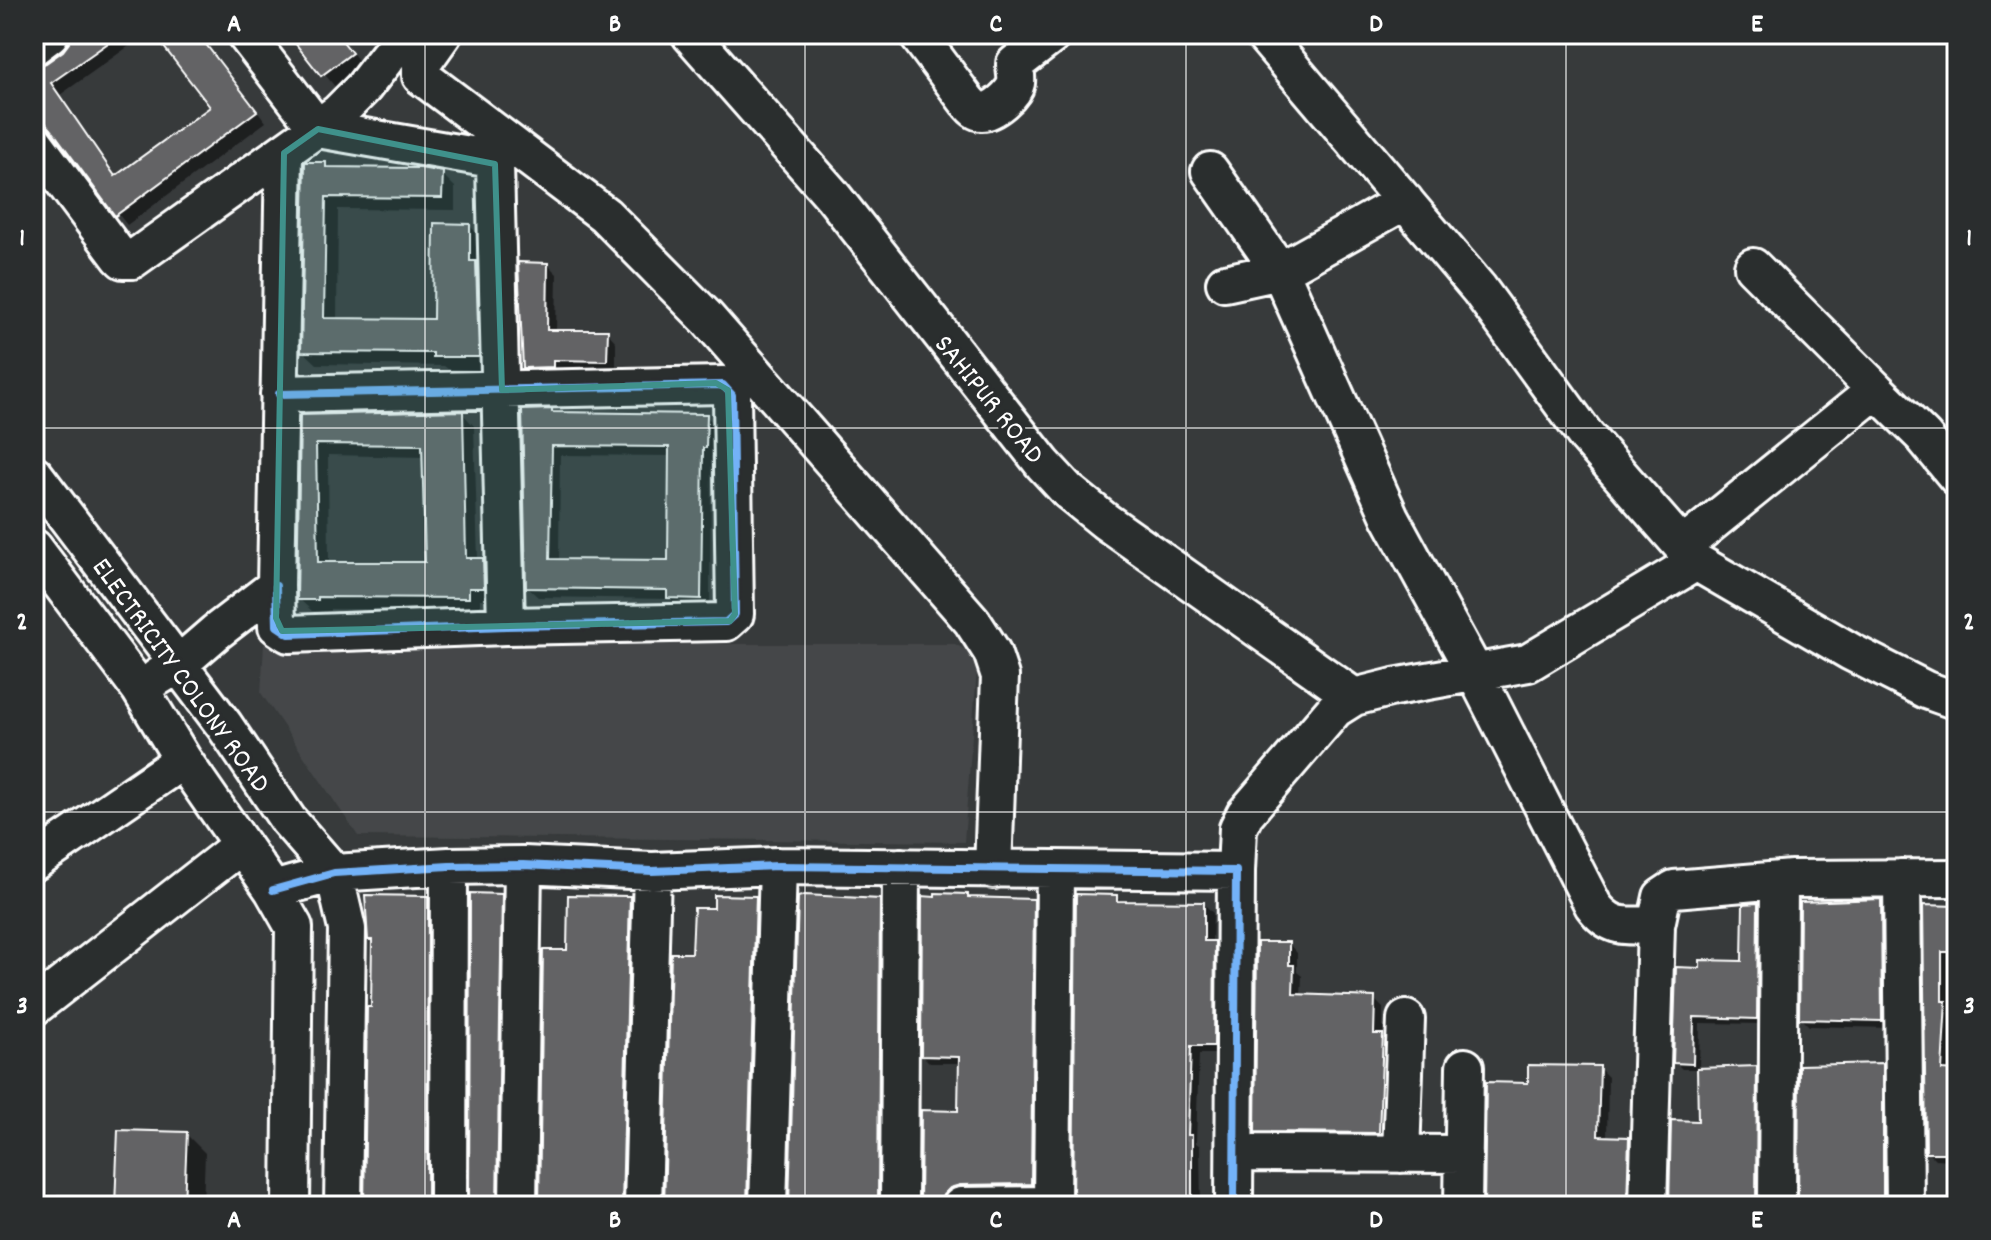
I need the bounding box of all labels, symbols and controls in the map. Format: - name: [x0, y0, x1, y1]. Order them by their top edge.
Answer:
- text: A: [227, 7, 241, 44]
- text: B: [609, 7, 621, 44]
- text: C: [990, 7, 1003, 44]
- text: D: [1369, 7, 1383, 44]
- text: E: [1751, 7, 1763, 44]
- text: 1: [19, 221, 25, 258]
- text: 1: [1966, 221, 1972, 258]
- street label: SAHIPUR ROAD: [922, 328, 1052, 474]
- street label: ELECTRICITY COLONY ROAD: [80, 551, 278, 803]
- text: 2: [16, 605, 28, 642]
- text: 2: [1963, 605, 1975, 642]
- text: 3: [16, 989, 28, 1026]
- text: 3: [1963, 989, 1975, 1026]
- text: A: [227, 1203, 241, 1240]
- text: B: [609, 1203, 621, 1240]
- text: C: [990, 1203, 1003, 1240]
- text: D: [1369, 1203, 1383, 1240]
- text: E: [1751, 1203, 1763, 1240]

